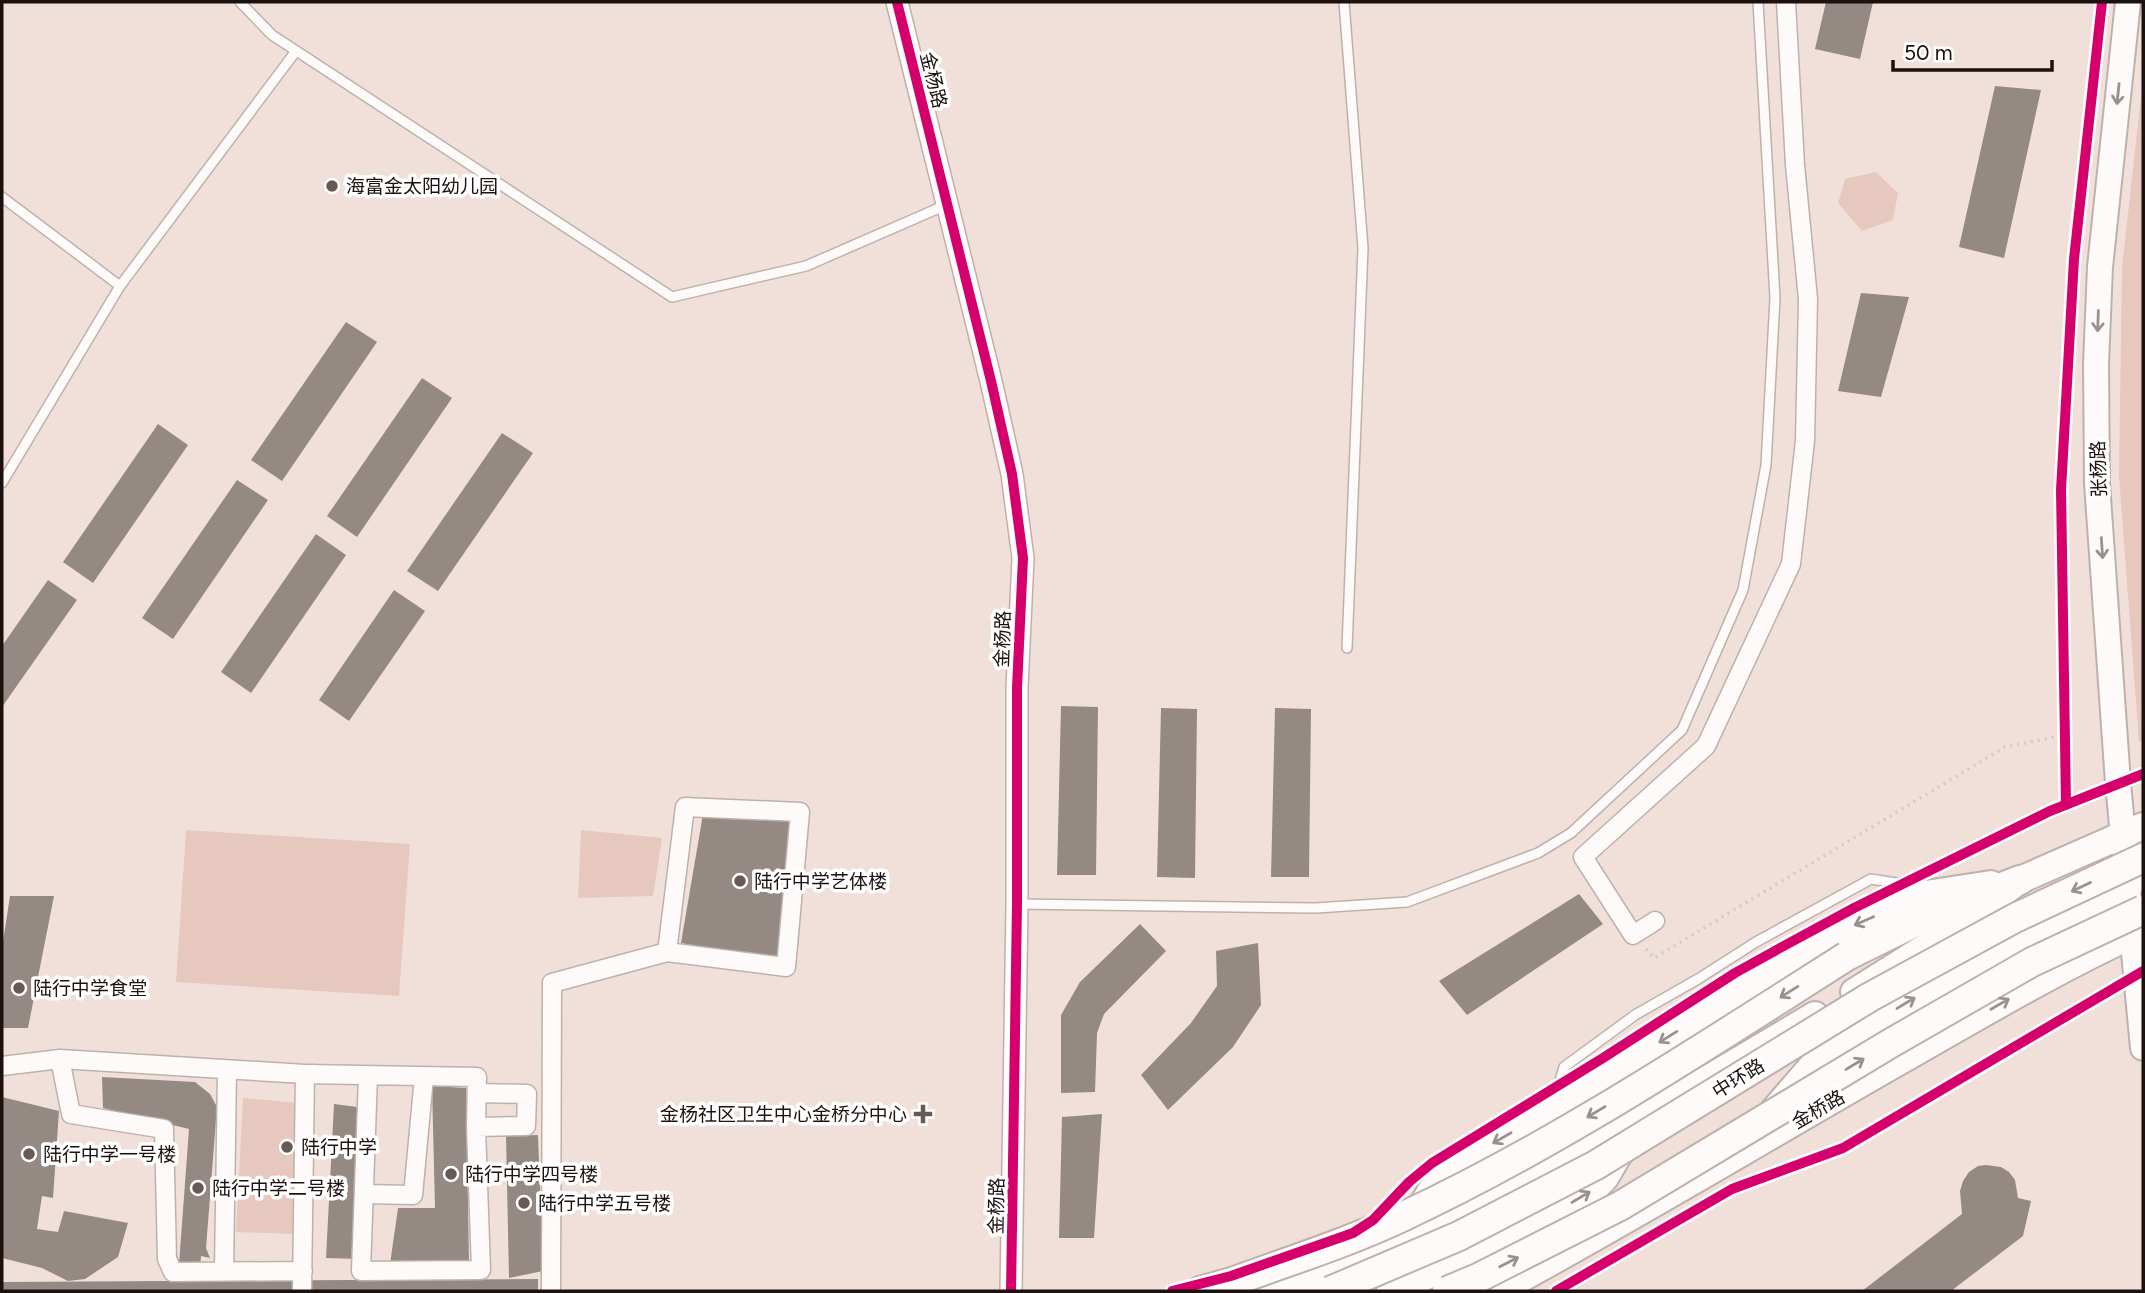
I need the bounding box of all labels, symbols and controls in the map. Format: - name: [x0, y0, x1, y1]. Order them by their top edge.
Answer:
- scale bar: [1893, 28, 2052, 72]
- text: 50 m: [1904, 40, 1953, 65]
- street label: 金杨路: [915, 50, 952, 111]
- one-way arrow: [2112, 82, 2125, 105]
- place label: 海富金太阳幼儿园: [346, 175, 498, 198]
- marker: 海富金太阳幼儿园: [324, 178, 340, 194]
- one-way arrow: [2092, 309, 2105, 332]
- street label: 张杨路: [2086, 440, 2111, 498]
- one-way arrow: [2096, 536, 2109, 559]
- street label: 金杨路: [990, 610, 1015, 668]
- place label: 陆行中学艺体楼: [754, 870, 887, 893]
- marker: 陆行中学艺体楼: [732, 873, 748, 889]
- one-way arrow: [2071, 881, 2093, 894]
- one-way arrow: [1853, 915, 1875, 928]
- place label: 陆行中学食堂: [33, 977, 147, 1000]
- marker: 陆行中学食堂: [11, 980, 27, 996]
- one-way arrow: [1780, 986, 1800, 1000]
- one-way arrow: [1895, 996, 1915, 1010]
- one-way arrow: [1989, 997, 2009, 1011]
- one-way arrow: [1658, 1030, 1678, 1044]
- street label: 中环路: [1708, 1054, 1769, 1103]
- one-way arrow: [1845, 1057, 1865, 1071]
- street label: 金桥路: [1788, 1085, 1849, 1134]
- place label: 金杨社区卫生中心金桥分中心: [660, 1103, 907, 1126]
- marker: 金杨社区卫生中心金桥分中心: [913, 1104, 933, 1124]
- one-way arrow: [1587, 1106, 1607, 1120]
- one-way arrow: [1492, 1131, 1512, 1145]
- place label: 陆行中学: [301, 1136, 377, 1159]
- marker: 陆行中学: [279, 1139, 295, 1155]
- place label: 陆行中学一号楼: [43, 1143, 176, 1166]
- marker: 陆行中学一号楼: [21, 1146, 37, 1162]
- place label: 陆行中学四号楼: [465, 1163, 598, 1186]
- marker: 陆行中学四号楼: [443, 1166, 459, 1182]
- place label: 陆行中学二号楼: [212, 1177, 345, 1200]
- street label: 金杨路: [985, 1177, 1008, 1235]
- marker: 陆行中学二号楼: [190, 1180, 206, 1196]
- one-way arrow: [1571, 1190, 1591, 1204]
- place label: 陆行中学五号楼: [538, 1192, 671, 1215]
- marker: 陆行中学五号楼: [516, 1195, 532, 1211]
- one-way arrow: [1498, 1255, 1519, 1269]

